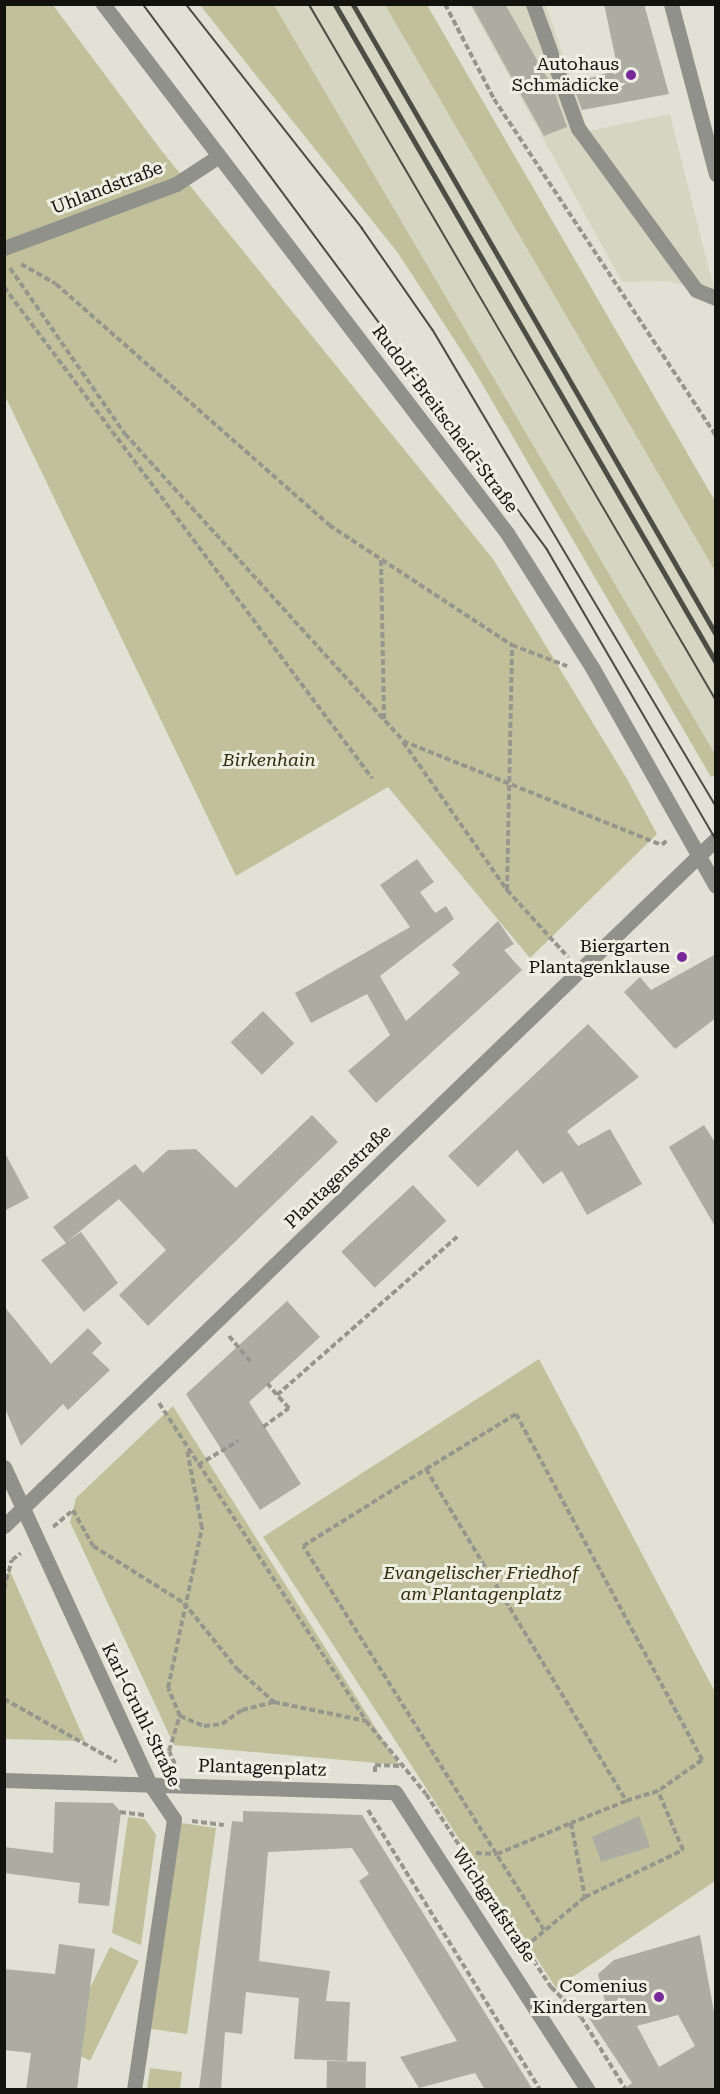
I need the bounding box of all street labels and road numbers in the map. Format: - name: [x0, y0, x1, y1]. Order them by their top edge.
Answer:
- street label: Uhlandstraße: [48, 157, 166, 219]
- street label: Rudolf-Breitscheid-Straße: [367, 321, 523, 517]
- street label: Plantagenstraße: [280, 1121, 396, 1233]
- street label: Karl-Gruhl-Straße: [97, 1640, 185, 1790]
- street label: Plantagenplatz: [198, 1755, 326, 1781]
- street label: Wichgrafstraße: [448, 1844, 540, 1966]

